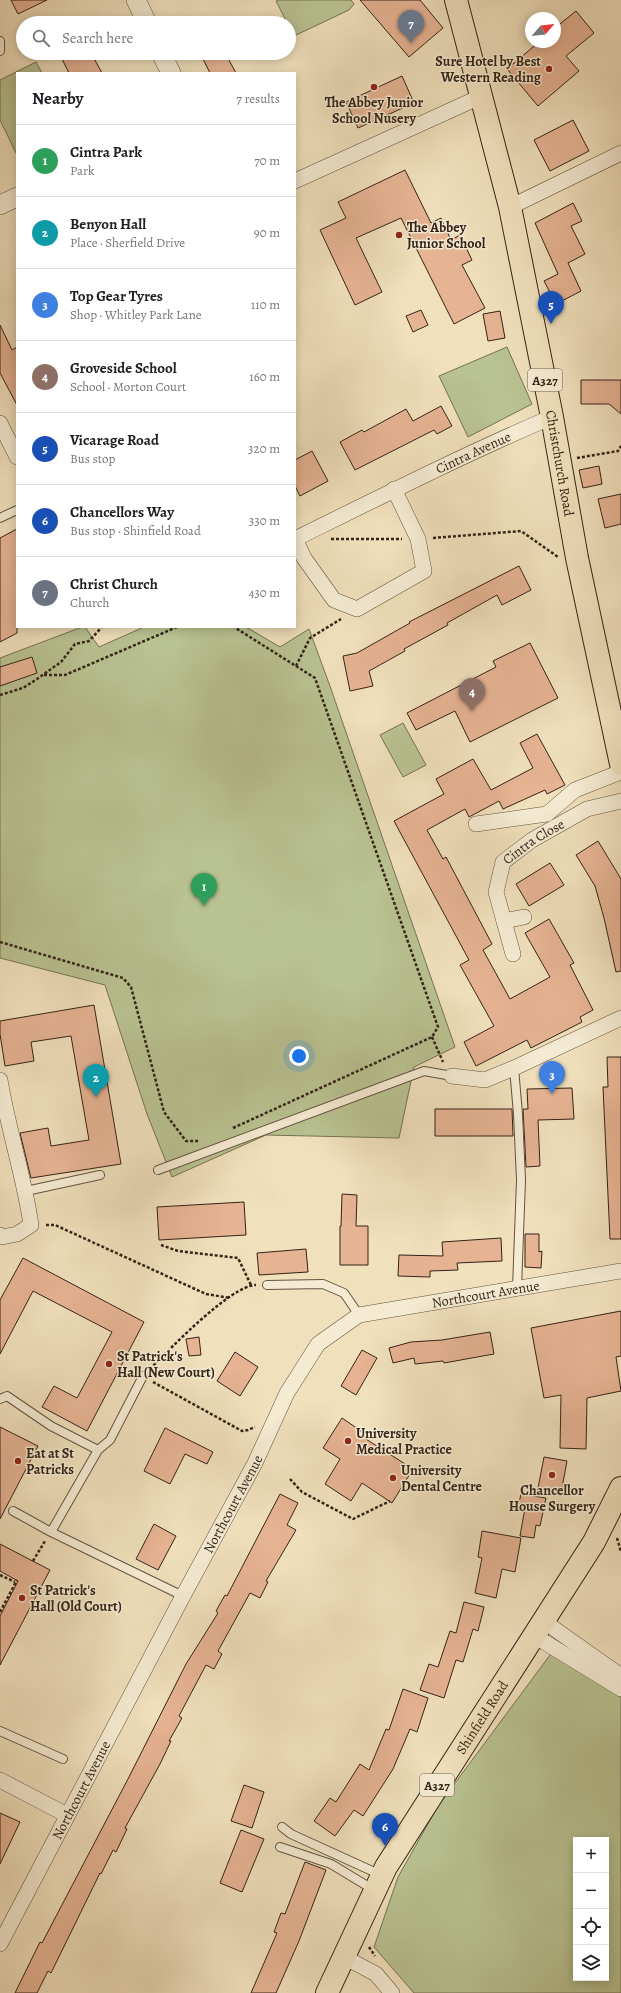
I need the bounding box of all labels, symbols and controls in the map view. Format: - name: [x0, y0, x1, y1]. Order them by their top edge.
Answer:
- pin: 7: [398, 10, 424, 43]
- north arrow: [525, 12, 561, 48]
- search box: [16, 16, 296, 60]
- icon: search: [30, 27, 52, 49]
- text: Search here: [62, 28, 133, 48]
- place label: Sure Hotel by Best Western Reading: [435, 52, 542, 87]
- marker: Sure Hotel by Best Western Reading: [544, 64, 554, 74]
- marker: The Abbey Junior School Nusery: [369, 82, 379, 92]
- text: Nearby: [32, 87, 83, 110]
- text: 7 results: [236, 90, 280, 107]
- place label: The Abbey Junior School Nusery: [325, 93, 424, 128]
- text: Cintra Park: [70, 142, 142, 162]
- text: 1: [43, 152, 47, 169]
- text: 70 m: [254, 152, 280, 169]
- text: Park: [70, 162, 94, 179]
- text: Benyon Hall: [70, 214, 146, 234]
- place label: The Abbey Junior School: [407, 218, 486, 253]
- text: 2: [42, 224, 48, 241]
- text: 90 m: [254, 224, 280, 241]
- marker: The Abbey Junior School: [394, 230, 404, 240]
- text: Place · Sherfield Drive: [70, 234, 185, 251]
- text: Top Gear Tyres: [70, 286, 163, 306]
- pin: 5: [538, 291, 564, 324]
- text: 3: [42, 296, 48, 313]
- text: 110 m: [251, 296, 280, 313]
- text: Shop · Whitley Park Lane: [70, 306, 202, 323]
- text: Groveside School: [70, 358, 177, 378]
- text: 4: [42, 368, 48, 385]
- text: 160 m: [249, 368, 280, 385]
- road number: A327: [528, 369, 562, 391]
- text: School · Morton Court: [70, 378, 186, 395]
- street label: Christchurch Road: [541, 408, 579, 518]
- street label: Cintra Avenue: [432, 427, 514, 478]
- text: Vicarage Road: [70, 430, 159, 450]
- text: 5: [42, 440, 48, 457]
- text: 320 m: [248, 440, 280, 457]
- text: Bus stop: [70, 450, 115, 467]
- text: Chancellors Way: [70, 502, 174, 522]
- text: 6: [42, 512, 48, 529]
- text: 330 m: [249, 512, 280, 529]
- text: Bus stop · Shinfield Road: [70, 522, 201, 539]
- text: Christ Church: [70, 574, 158, 594]
- text: 7: [42, 584, 48, 601]
- text: 430 m: [248, 584, 280, 601]
- text: Church: [70, 594, 109, 611]
- pin: 4: [459, 678, 485, 711]
- street label: Cintra Close: [499, 814, 568, 869]
- pin: 1: [191, 873, 217, 906]
- your location: [289, 1046, 309, 1066]
- pin: 3: [539, 1061, 565, 1094]
- pin: 2: [83, 1064, 109, 1097]
- street label: Northcourt Avenue: [430, 1275, 541, 1312]
- place label: St Patrick's Hall (New Court): [117, 1347, 215, 1382]
- marker: St Patrick's Hall (New Court): [104, 1359, 114, 1369]
- place label: University Medical Practice: [356, 1424, 452, 1459]
- marker: University Medical Practice: [343, 1436, 353, 1446]
- place label: Eat at St Patricks: [26, 1444, 74, 1479]
- street label: Northcourt Avenue: [199, 1452, 267, 1556]
- marker: Eat at St Patricks: [13, 1456, 23, 1466]
- place label: University Dental Centre: [401, 1461, 483, 1496]
- marker: Chancellor House Surgery: [547, 1470, 557, 1480]
- marker: University Dental Centre: [388, 1473, 398, 1483]
- place label: Chancellor House Surgery: [509, 1481, 596, 1516]
- place label: St Patrick's Hall (Old Court): [30, 1581, 122, 1616]
- marker: St Patrick's Hall (Old Court): [17, 1593, 27, 1603]
- street label: Shinfield Road: [451, 1676, 513, 1758]
- street label: Northcourt Avenue: [47, 1737, 115, 1843]
- road number: A327: [420, 1774, 454, 1796]
- pin: 6: [372, 1813, 398, 1846]
- map controls: [573, 1837, 609, 1981]
- button: +: [573, 1837, 609, 1873]
- button: −: [573, 1873, 609, 1909]
- button: locate: [573, 1909, 609, 1945]
- button: layers: [573, 1945, 609, 1981]

